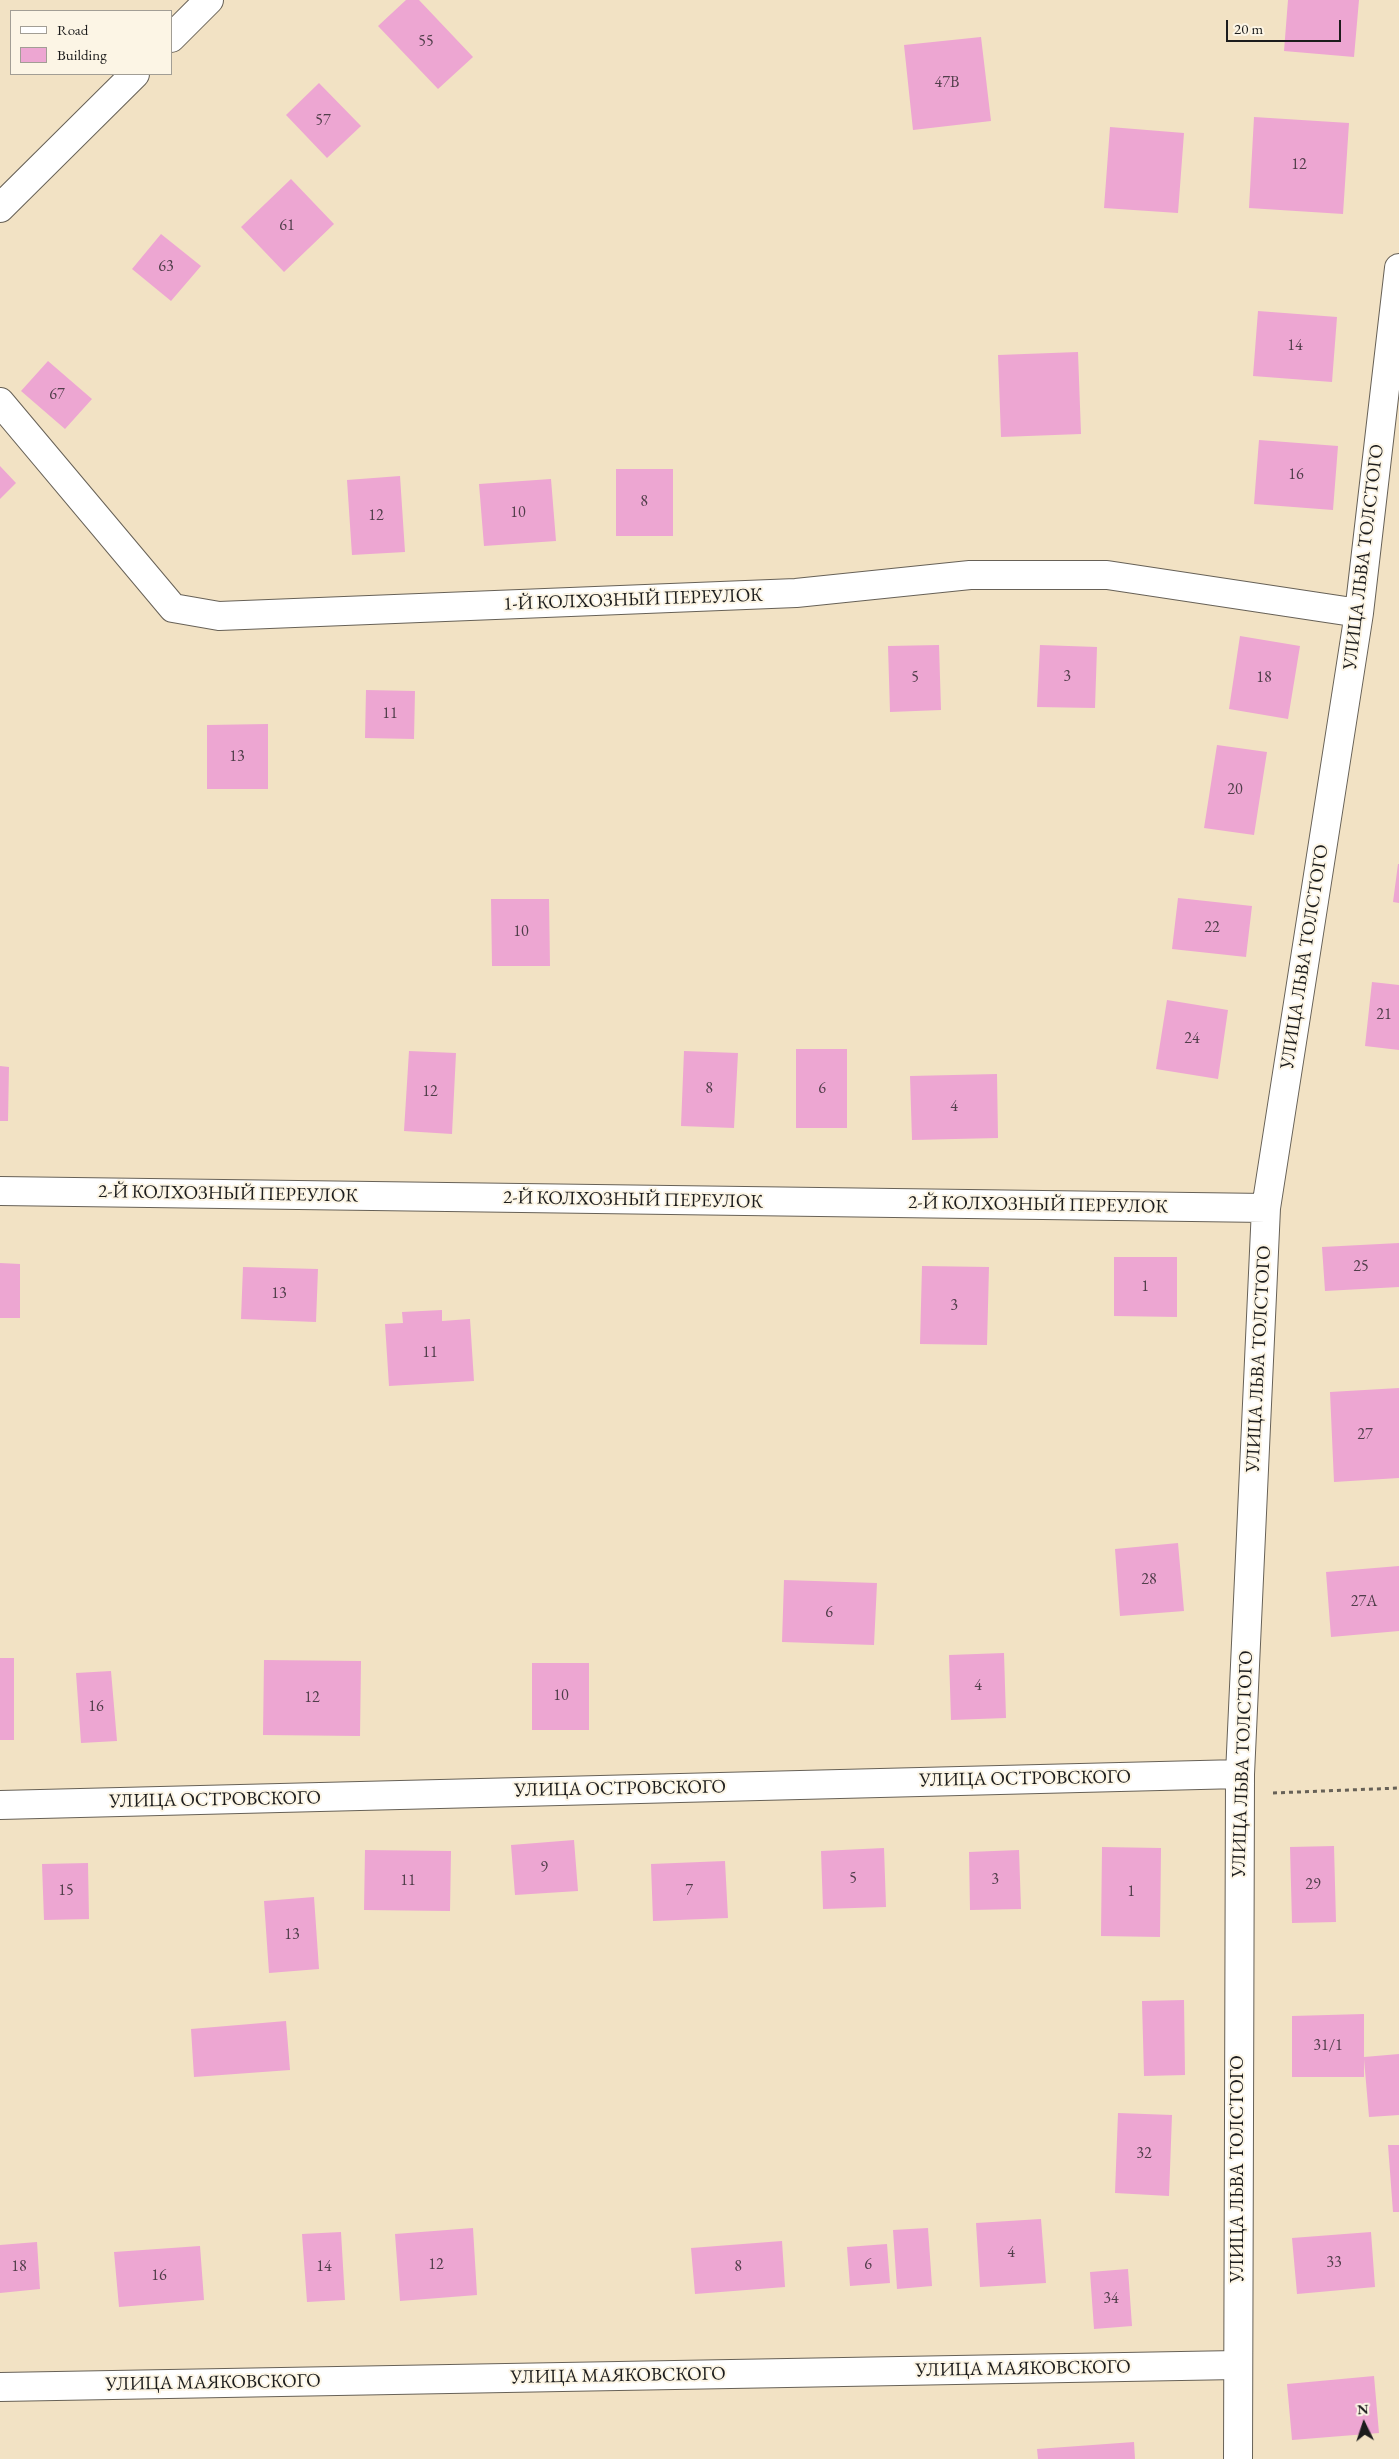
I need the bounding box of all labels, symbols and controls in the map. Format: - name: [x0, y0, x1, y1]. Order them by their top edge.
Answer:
- legend: [10, 10, 172, 75]
- scale bar: [1229, 10, 1344, 42]
- text: 20 m: [1234, 19, 1263, 38]
- text: Road: [57, 20, 88, 39]
- house number: 55: [418, 32, 434, 52]
- text: Building: [57, 45, 107, 64]
- house number: 47В: [935, 73, 959, 93]
- house number: 57: [315, 111, 331, 131]
- house number: 12: [1291, 155, 1307, 175]
- house number: 61: [279, 216, 295, 236]
- house number: 63: [158, 257, 174, 277]
- house number: 14: [1287, 336, 1303, 356]
- house number: 67: [49, 385, 65, 405]
- street label: УЛИЦА ЛЬВА ТОЛСТОГО: [1339, 443, 1389, 671]
- house number: 16: [1288, 465, 1304, 485]
- house number: 8: [640, 492, 648, 512]
- house number: 10: [510, 503, 526, 523]
- house number: 12: [368, 506, 384, 526]
- street label: 1-Й КОЛХОЗНЫЙ ПЕРЕУЛОК: [503, 584, 763, 616]
- house number: 3: [1063, 667, 1071, 687]
- house number: 5: [911, 668, 919, 688]
- house number: 18: [1256, 668, 1272, 688]
- house number: 11: [382, 704, 398, 724]
- house number: 13: [229, 747, 245, 767]
- house number: 20: [1227, 780, 1243, 800]
- street label: УЛИЦА ЛЬВА ТОЛСТОГО: [1276, 843, 1334, 1071]
- house number: 22: [1204, 918, 1220, 938]
- house number: 10: [513, 922, 529, 942]
- house number: 21: [1376, 1005, 1392, 1025]
- house number: 24: [1184, 1029, 1200, 1049]
- house number: 8: [705, 1079, 713, 1099]
- house number: 6: [818, 1079, 826, 1099]
- house number: 12: [422, 1082, 438, 1102]
- house number: 4: [950, 1097, 958, 1117]
- street label: 2-Й КОЛХОЗНЫЙ ПЕРЕУЛОК: [98, 1180, 358, 1208]
- street label: 2-Й КОЛХОЗНЫЙ ПЕРЕУЛОК: [503, 1186, 763, 1214]
- street label: 2-Й КОЛХОЗНЫЙ ПЕРЕУЛОК: [908, 1191, 1168, 1219]
- street label: УЛИЦА ЛЬВА ТОЛСТОГО: [1242, 1245, 1276, 1473]
- house number: 25: [1353, 1257, 1369, 1277]
- house number: 1: [1141, 1277, 1149, 1297]
- house number: 13: [271, 1284, 287, 1304]
- house number: 3: [950, 1296, 958, 1316]
- house number: 11: [422, 1343, 438, 1363]
- house number: 27: [1357, 1425, 1373, 1445]
- house number: 28: [1141, 1570, 1157, 1590]
- house number: 27А: [1351, 1592, 1377, 1612]
- house number: 6: [825, 1603, 833, 1623]
- street label: УЛИЦА ЛЬВА ТОЛСТОГО: [1228, 1650, 1258, 1878]
- house number: 4: [974, 1676, 982, 1696]
- house number: 10: [553, 1686, 569, 1706]
- house number: 12: [304, 1688, 320, 1708]
- house number: 16: [88, 1697, 104, 1717]
- street label: УЛИЦА ОСТРОВСКОГО: [919, 1766, 1131, 1792]
- street label: УЛИЦА ОСТРОВСКОГО: [514, 1776, 726, 1802]
- street label: УЛИЦА ОСТРОВСКОГО: [109, 1787, 321, 1813]
- house number: 9: [540, 1858, 548, 1878]
- house number: 5: [849, 1869, 857, 1889]
- house number: 3: [991, 1870, 999, 1890]
- house number: 11: [400, 1871, 416, 1891]
- house number: 29: [1305, 1875, 1321, 1895]
- house number: 15: [58, 1881, 74, 1901]
- house number: 7: [685, 1881, 693, 1901]
- house number: 1: [1127, 1882, 1135, 1902]
- house number: 13: [284, 1925, 300, 1945]
- house number: 31/1: [1313, 2036, 1343, 2056]
- street label: УЛИЦА ЛЬВА ТОЛСТОГО: [1227, 2055, 1249, 2283]
- house number: 32: [1136, 2144, 1152, 2164]
- house number: 4: [1007, 2243, 1015, 2263]
- house number: 33: [1326, 2253, 1342, 2273]
- house number: 12: [428, 2255, 444, 2275]
- house number: 6: [864, 2255, 872, 2275]
- house number: 18: [11, 2257, 27, 2277]
- house number: 14: [316, 2257, 332, 2277]
- house number: 8: [734, 2257, 742, 2277]
- house number: 16: [151, 2266, 167, 2286]
- house number: 34: [1103, 2289, 1119, 2309]
- street label: УЛИЦА МАЯКОВСКОГО: [915, 2356, 1131, 2382]
- street label: УЛИЦА МАЯКОВСКОГО: [510, 2363, 726, 2389]
- street label: УЛИЦА МАЯКОВСКОГО: [105, 2370, 321, 2396]
- north arrow: [1339, 2399, 1389, 2449]
- text: N: [1357, 2400, 1369, 2418]

